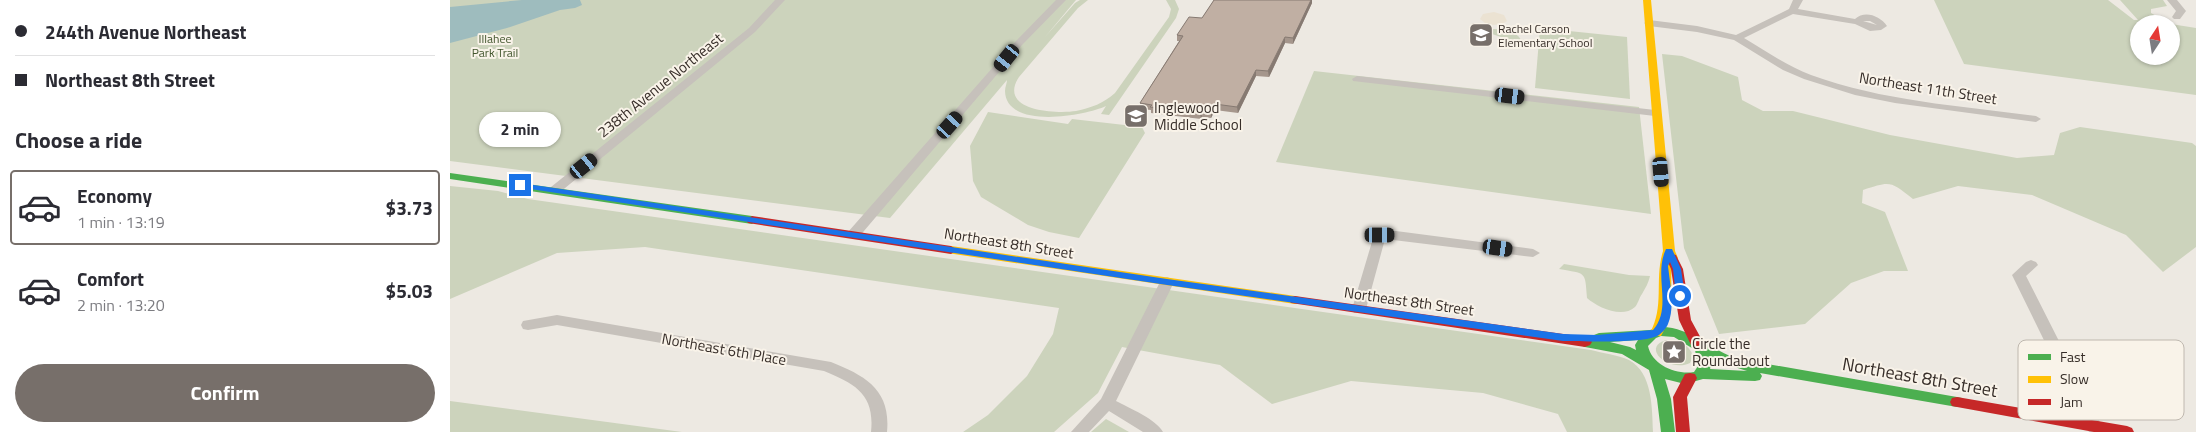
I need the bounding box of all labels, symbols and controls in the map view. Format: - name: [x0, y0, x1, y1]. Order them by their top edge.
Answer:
- north arrow: [2130, 15, 2180, 65]
- map controls: [2130, 15, 2180, 65]
- text: 244th Avenue Northeast: [45, 17, 247, 46]
- place label: Rachel Carson Elementary School: [1498, 19, 1592, 52]
- school or university icon: Rachel Carson Elementary School: [1468, 22, 1494, 48]
- street label: 238th Avenue Northeast: [592, 27, 728, 143]
- park label: Illahee Park Trail: [472, 29, 518, 62]
- car: [991, 42, 1022, 74]
- text: Northeast 8th Street: [45, 65, 215, 94]
- street label: Northeast 11th Street: [1857, 66, 1999, 110]
- car: [1494, 87, 1525, 105]
- place label: Inglewood Middle School: [1154, 96, 1242, 136]
- school or university icon: Inglewood Middle School: [1123, 103, 1149, 129]
- car: [934, 109, 965, 141]
- callout: 2 min: [479, 112, 561, 148]
- text: 2 min: [501, 117, 539, 141]
- text: Choose a ride: [15, 123, 142, 157]
- car: [567, 151, 600, 181]
- car: [1652, 156, 1669, 188]
- route end: [509, 174, 531, 196]
- text: Economy: [77, 181, 152, 210]
- icon: car: [17, 185, 62, 230]
- text: $3.73: [386, 193, 433, 222]
- text: 1 min · 13:19: [77, 210, 165, 234]
- street label: Northeast 8th Street: [943, 221, 1076, 265]
- car: [1365, 228, 1395, 243]
- car: [1482, 238, 1513, 258]
- text: Comfort: [77, 264, 144, 293]
- icon: car: [17, 268, 62, 313]
- text: $5.03: [386, 276, 433, 305]
- street label: Northeast 8th Street: [1343, 281, 1476, 322]
- route start: [1669, 285, 1691, 307]
- text: 2 min · 13:20: [77, 293, 165, 317]
- street label: Northeast 6th Place: [660, 327, 788, 371]
- place label: Circle the Roundabout: [1692, 332, 1770, 372]
- place icon: Circle the Roundabout: [1661, 339, 1687, 365]
- legend: [2018, 340, 2184, 420]
- text: Fast: [2060, 346, 2085, 367]
- street label: Northeast 8th Street: [1840, 350, 2000, 404]
- button: Confirm: [15, 364, 435, 422]
- text: Slow: [2060, 368, 2089, 389]
- text: Jam: [2060, 391, 2083, 412]

